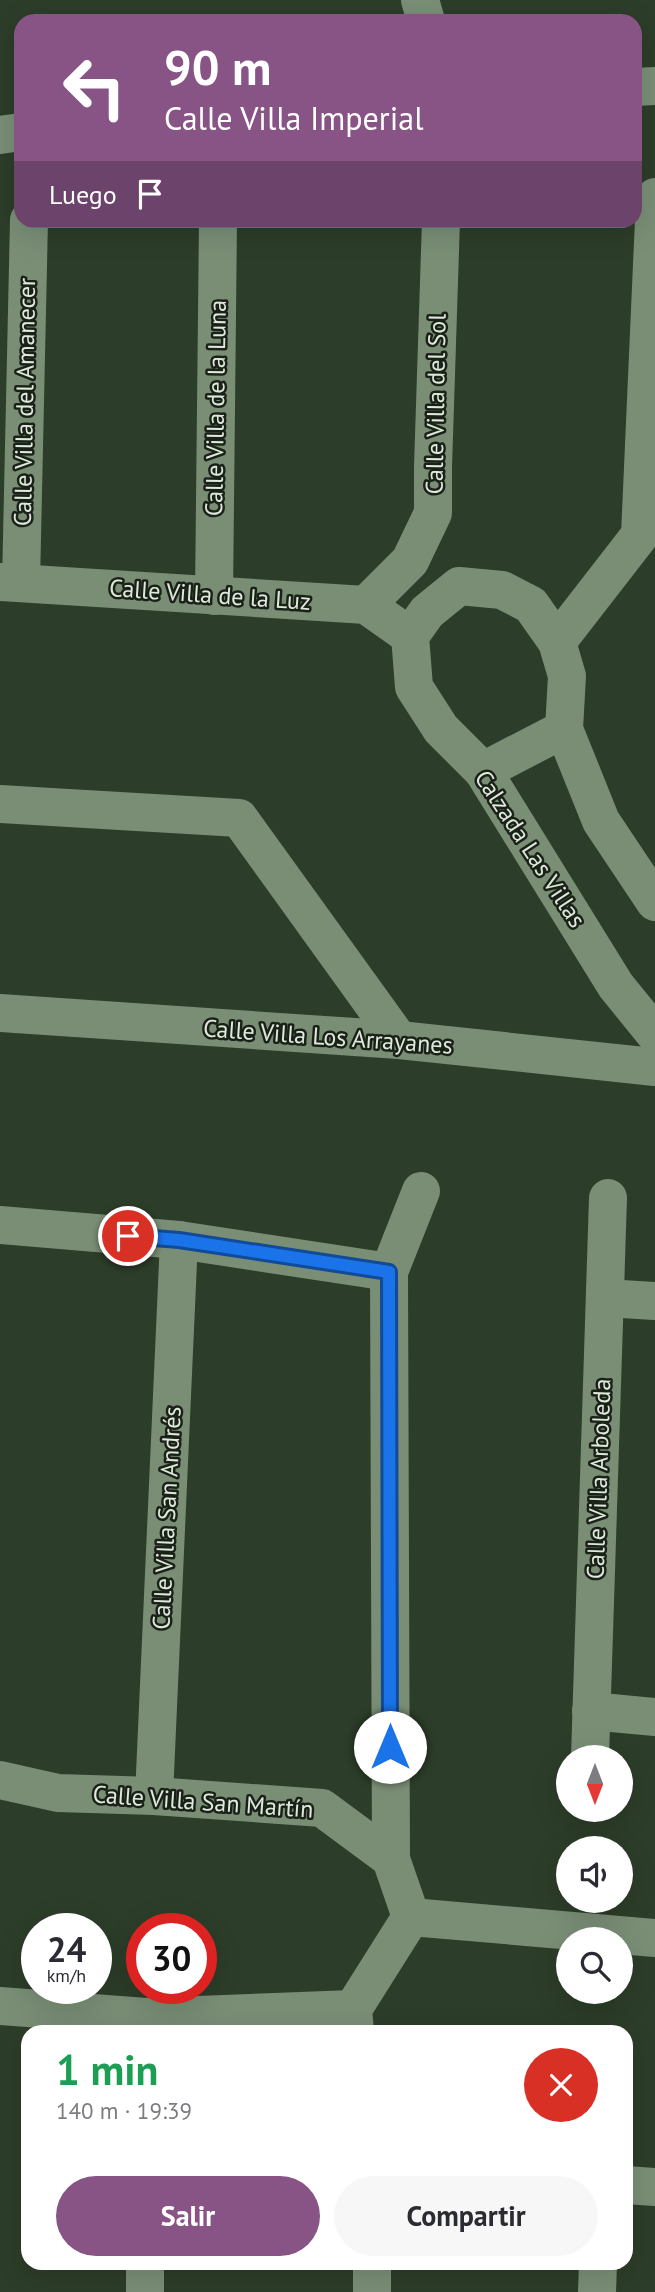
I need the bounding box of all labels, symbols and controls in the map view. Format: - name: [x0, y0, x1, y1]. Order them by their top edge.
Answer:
- text: 90 m: [164, 35, 271, 99]
- icon: left: [49, 42, 140, 133]
- text: Calle Villa Imperial: [164, 97, 424, 139]
- icon: arrive: [131, 175, 169, 213]
- text: Luego: [49, 178, 117, 211]
- street label: Calle Villa del Amanecer: [7, 278, 42, 526]
- street label: Calle Villa de la Luna: [198, 300, 233, 516]
- street label: Calle Villa del Sol: [418, 313, 453, 495]
- street label: Calle Villa de la Luz: [108, 572, 312, 617]
- street label: Calzada Las Villas: [468, 764, 593, 933]
- street label: Calle Villa Los Arrayanes: [202, 1012, 454, 1061]
- pin: [98, 1206, 158, 1266]
- icon: arrive: [109, 1217, 147, 1255]
- street label: Calle Villa Arboleda: [580, 1378, 617, 1580]
- street label: Calle Villa San Andrés: [145, 1406, 188, 1630]
- position arrow: [353, 1710, 427, 1784]
- north arrow: [556, 1745, 634, 1822]
- map controls: [556, 1745, 633, 2004]
- street label: Calle Villa San Martín: [92, 1778, 314, 1825]
- button: sound: [556, 1836, 633, 1913]
- speed limit sign: 30: [126, 1913, 217, 2004]
- text: 24: [47, 1926, 86, 1972]
- button: search: [556, 1927, 633, 2004]
- text: km/h: [47, 1964, 86, 1987]
- text: 1 min: [56, 2042, 158, 2097]
- button: close: [524, 2048, 598, 2122]
- text: 140 m · 19:39: [56, 2096, 192, 2125]
- button: Salir: [56, 2176, 320, 2256]
- button: Compartir: [334, 2176, 598, 2256]

